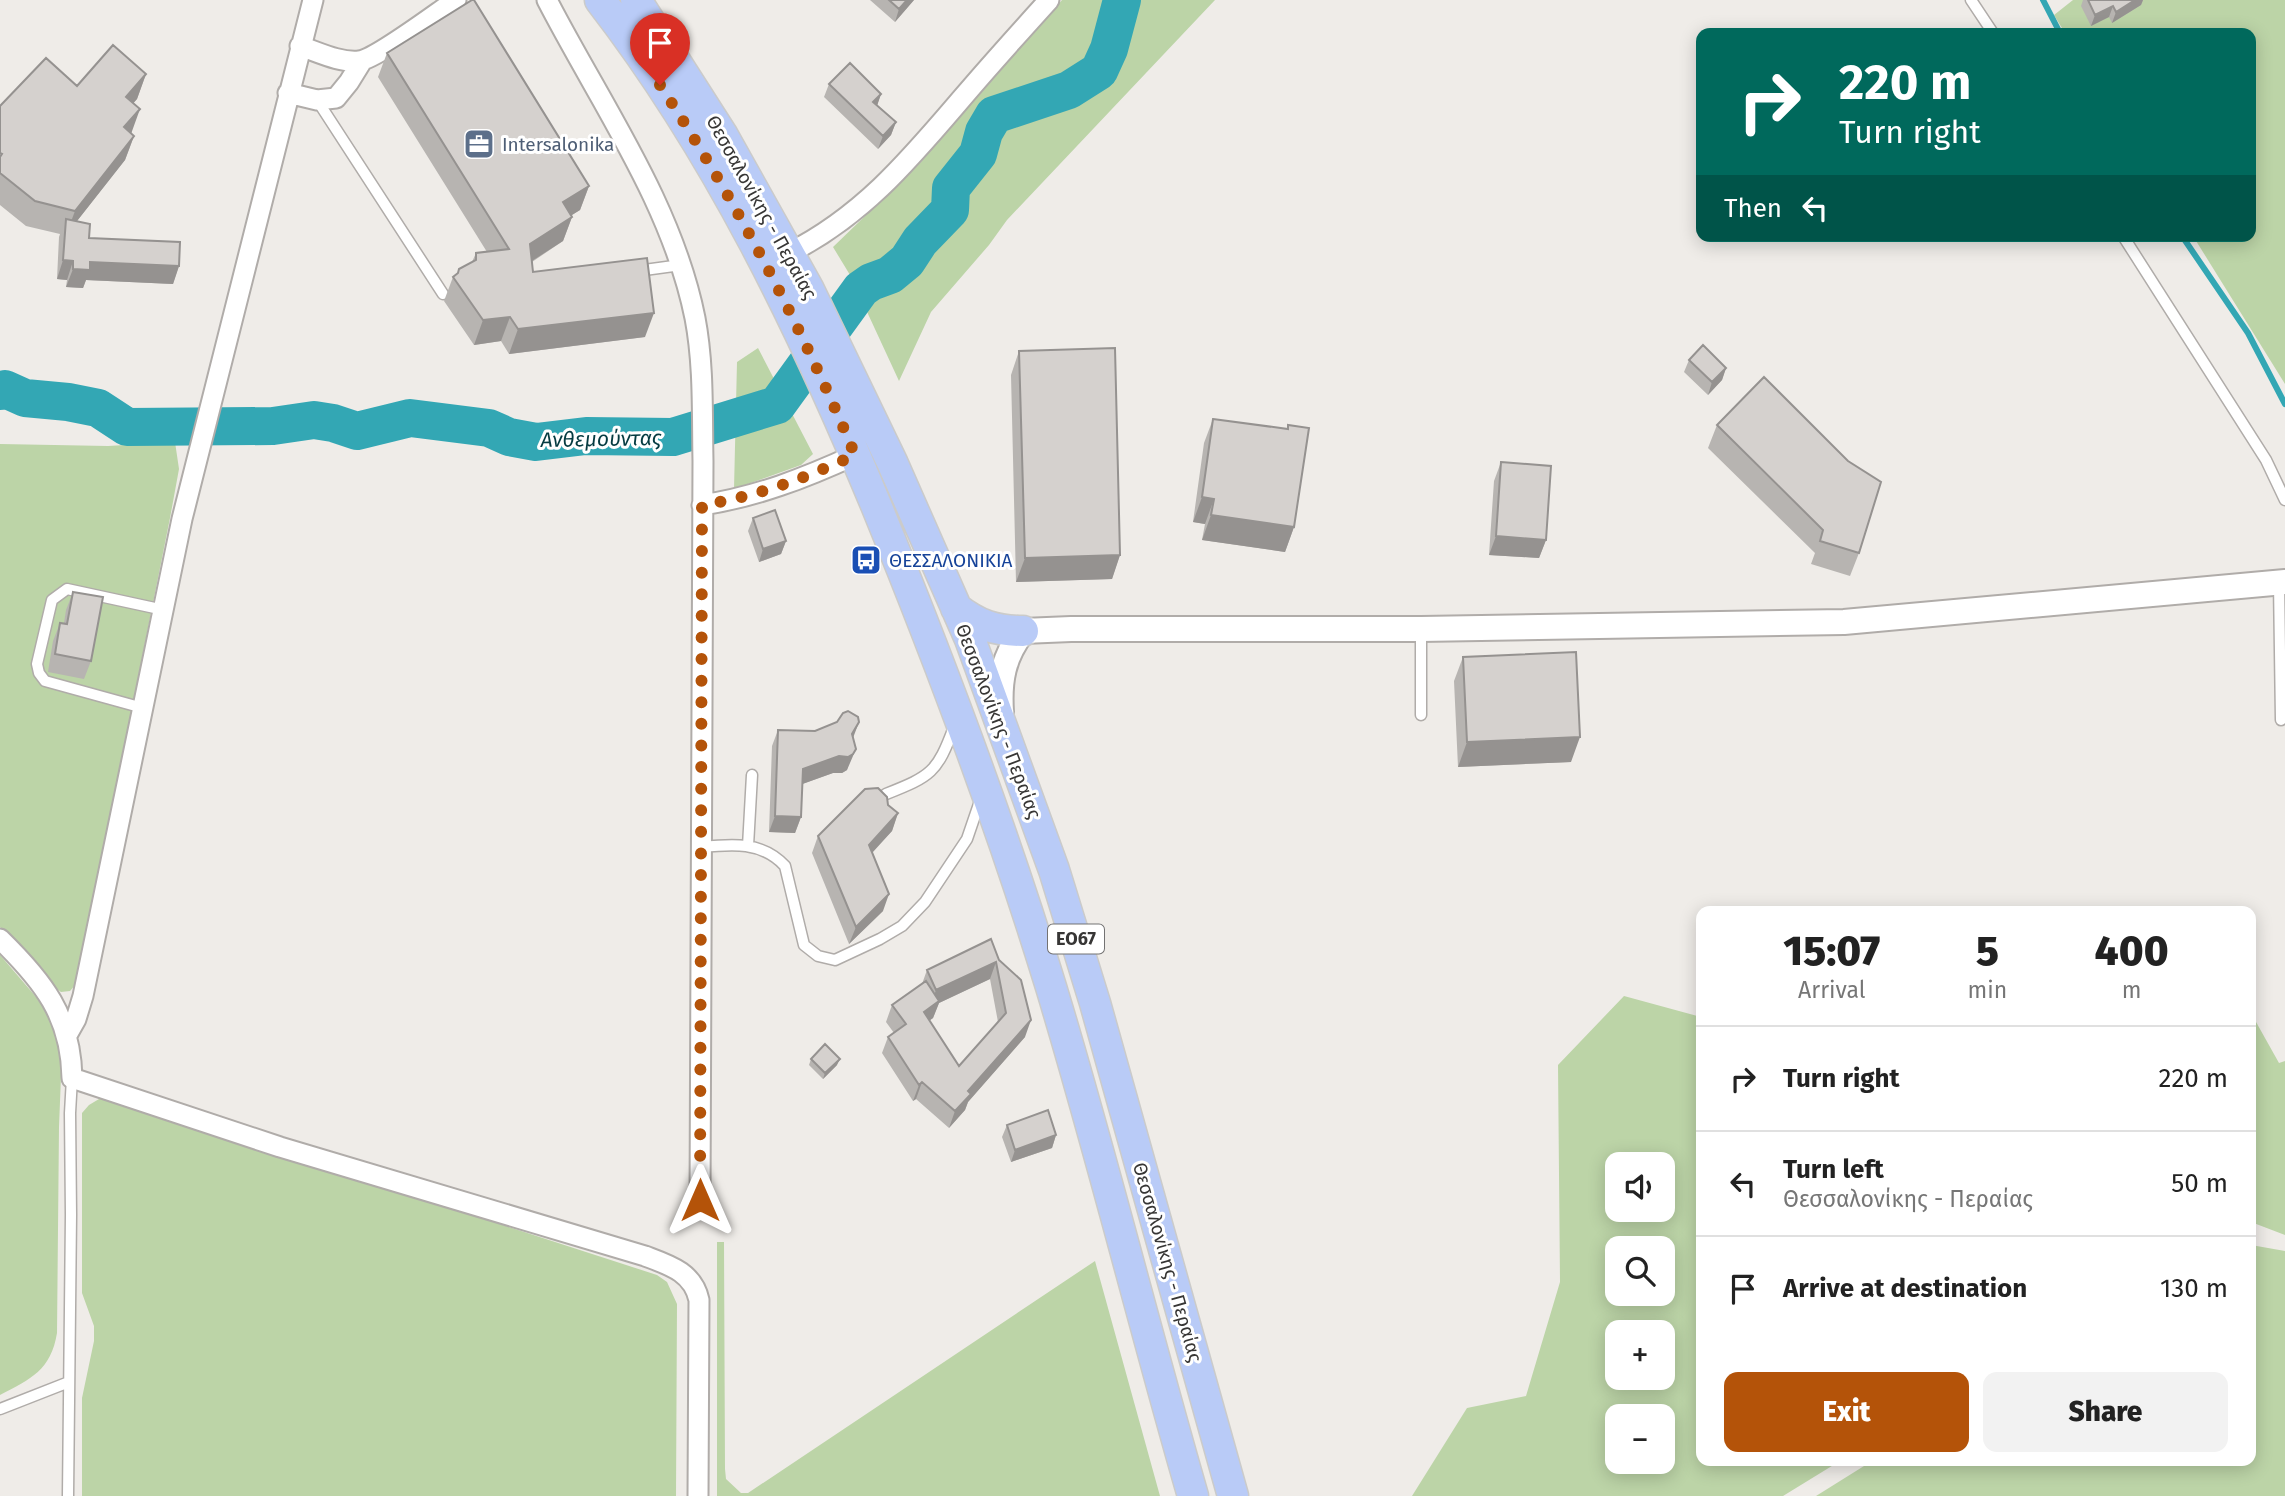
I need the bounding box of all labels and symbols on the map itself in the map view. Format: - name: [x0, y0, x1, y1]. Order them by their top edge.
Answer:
- pin: [630, 13, 690, 85]
- street label: Θεσσαλονίκης - Περαίας: [701, 111, 822, 303]
- office icon: Intersalonika: [462, 127, 496, 161]
- place label: Intersalonika: [502, 133, 614, 156]
- water label: Ανθεμούντας: [539, 425, 662, 453]
- bus stop icon: ΘΕΣΣΑΛΟΝΙΚΙΑ: [849, 543, 883, 577]
- place label: ΘΕΣΣΑΛΟΝΙΚΙΑ: [889, 549, 1013, 572]
- street label: Θεσσαλονίκης - Περαίας: [951, 621, 1046, 822]
- road number: ΕΟ67: [1048, 924, 1104, 954]
- street label: Θεσσαλονίκης - Περαίας: [1128, 1160, 1207, 1365]
- position arrow: [663, 1163, 737, 1237]

